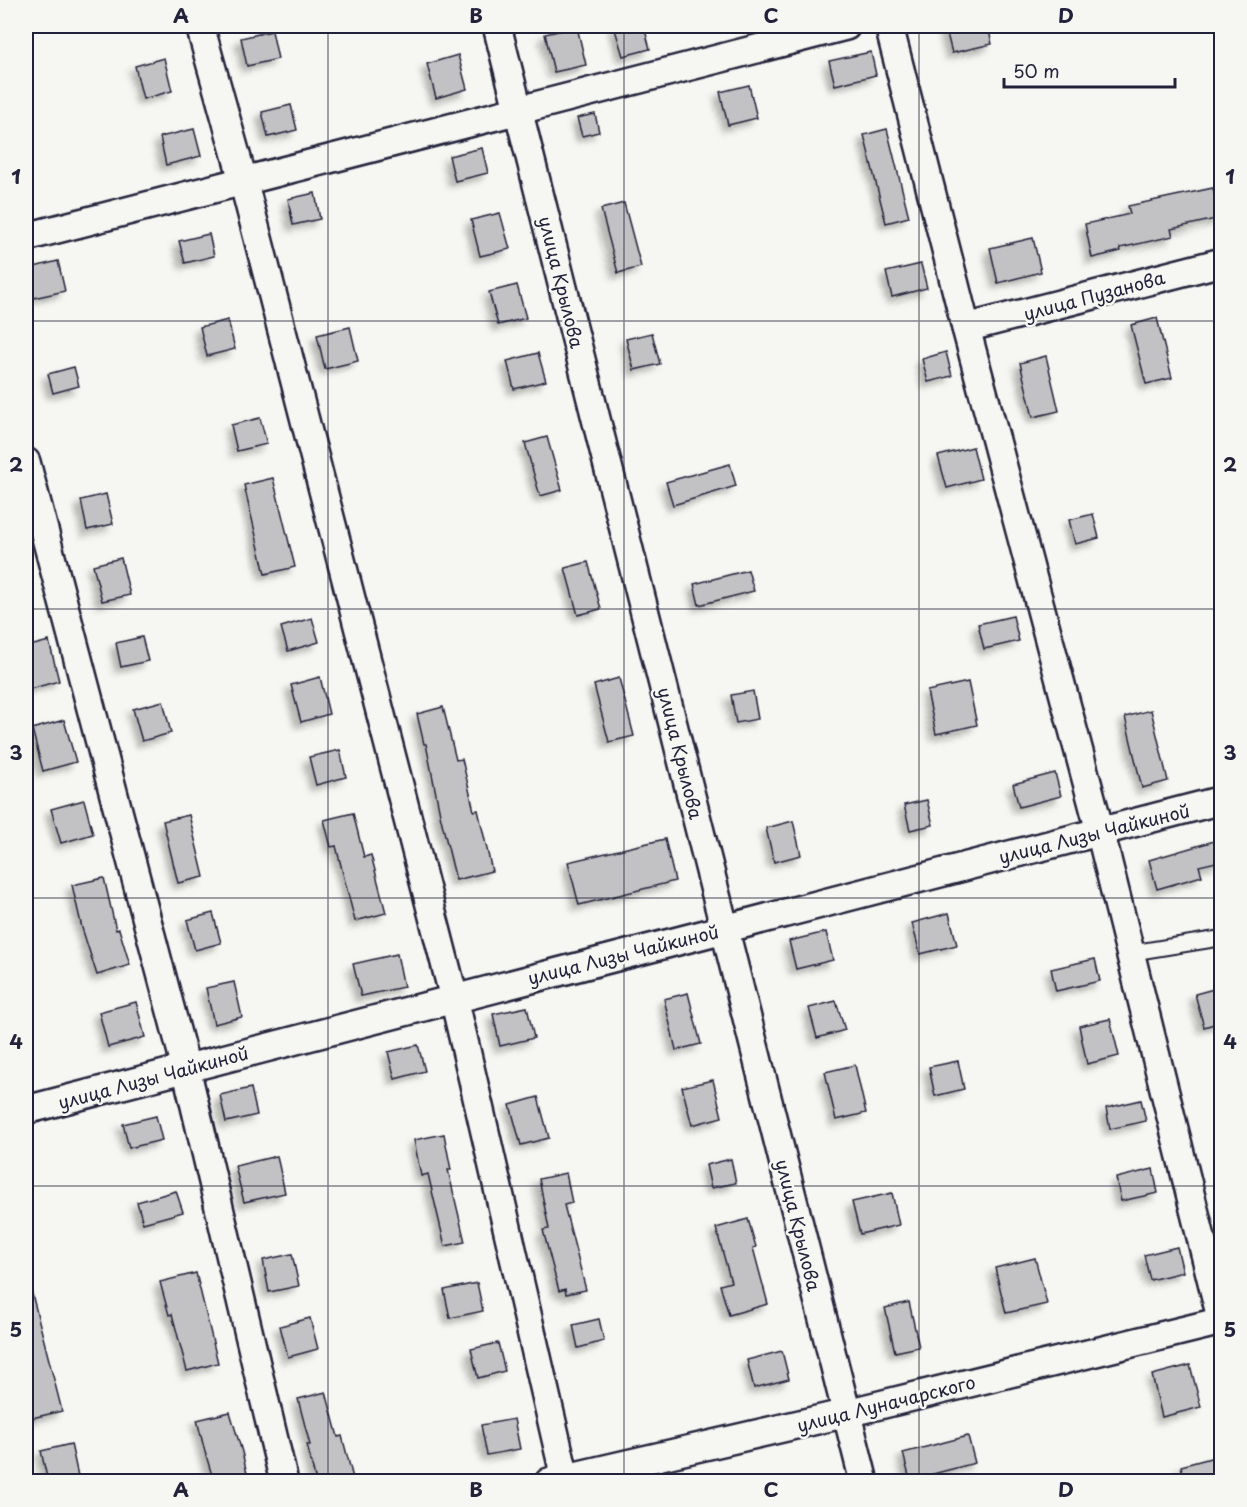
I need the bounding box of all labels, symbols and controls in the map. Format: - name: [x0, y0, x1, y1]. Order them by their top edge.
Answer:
- text: A: [173, 0, 189, 30]
- text: B: [469, 0, 483, 30]
- text: C: [763, 0, 779, 30]
- text: D: [1058, 0, 1074, 30]
- scale bar: [1004, 51, 1175, 89]
- text: 50 m: [1013, 57, 1060, 84]
- text: 1: [11, 161, 21, 191]
- text: 1: [1225, 161, 1235, 191]
- street label: улица Крылова: [533, 213, 592, 352]
- street label: улица Пузанова: [1020, 263, 1168, 327]
- text: 2: [9, 449, 23, 479]
- text: 2: [1223, 449, 1237, 479]
- street label: улица Крылова: [652, 684, 711, 823]
- text: 3: [9, 737, 23, 767]
- text: 3: [1223, 737, 1237, 767]
- street label: улица Лизы Чайкиной: [996, 796, 1192, 870]
- street label: улица Лизы Чайкиной: [525, 917, 721, 991]
- text: 4: [9, 1026, 23, 1056]
- text: 4: [1223, 1026, 1237, 1056]
- street label: улица Лизы Чайкиной: [55, 1039, 251, 1115]
- street label: улица Крылова: [770, 1156, 829, 1295]
- text: 5: [10, 1314, 22, 1344]
- text: 5: [1224, 1314, 1236, 1344]
- street label: улица Луначарского: [794, 1368, 978, 1438]
- text: A: [173, 1474, 189, 1504]
- text: B: [469, 1474, 483, 1504]
- text: C: [763, 1474, 779, 1504]
- text: D: [1058, 1474, 1074, 1504]

